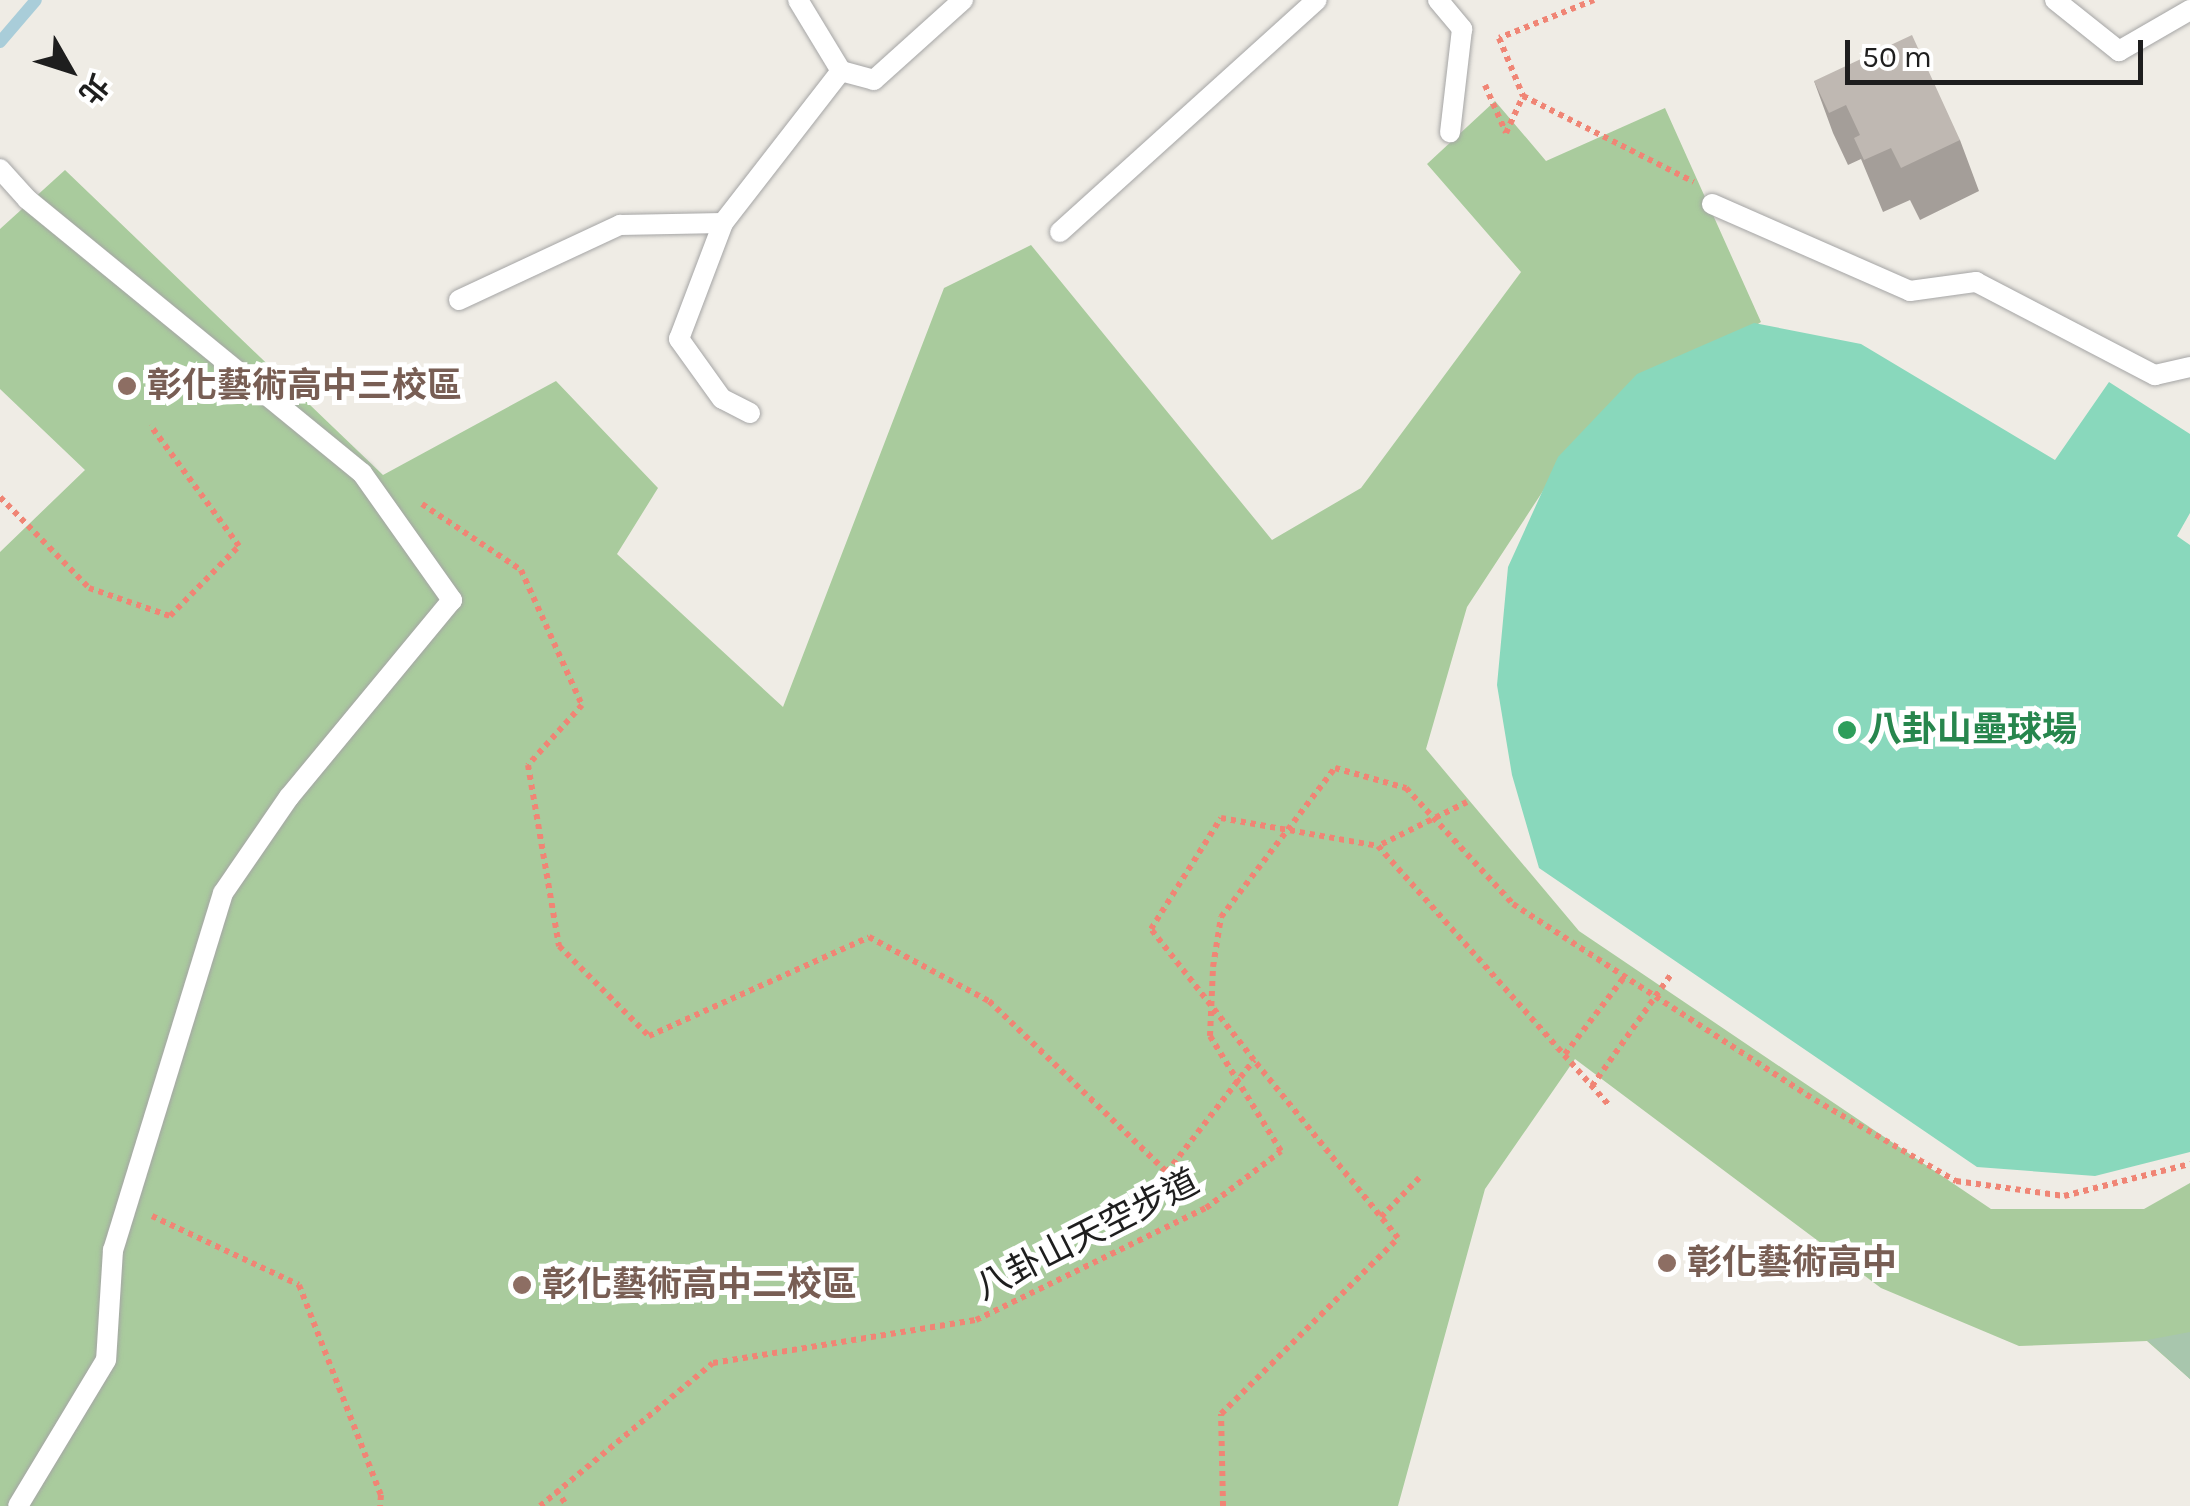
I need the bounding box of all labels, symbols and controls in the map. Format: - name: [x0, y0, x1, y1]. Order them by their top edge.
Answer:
- north arrow: [20, 20, 120, 120]
- scale bar: [1850, 20, 2148, 82]
- text: 50 m: [1862, 39, 1932, 75]
- text: 北: [72, 68, 115, 110]
- place label: 彰化藝術高中三校區: [147, 365, 462, 407]
- marker: 彰化藝術高中三校區: [116, 375, 138, 397]
- place label: 八卦山壘球場: [1867, 709, 2077, 751]
- marker: 八卦山壘球場: [1836, 719, 1858, 741]
- street label: 八卦山天空步道: [968, 1161, 1206, 1309]
- place label: 彰化藝術高中: [1687, 1242, 1897, 1284]
- marker: 彰化藝術高中: [1656, 1252, 1678, 1274]
- place label: 彰化藝術高中二校區: [542, 1264, 857, 1306]
- marker: 彰化藝術高中二校區: [511, 1274, 533, 1296]

